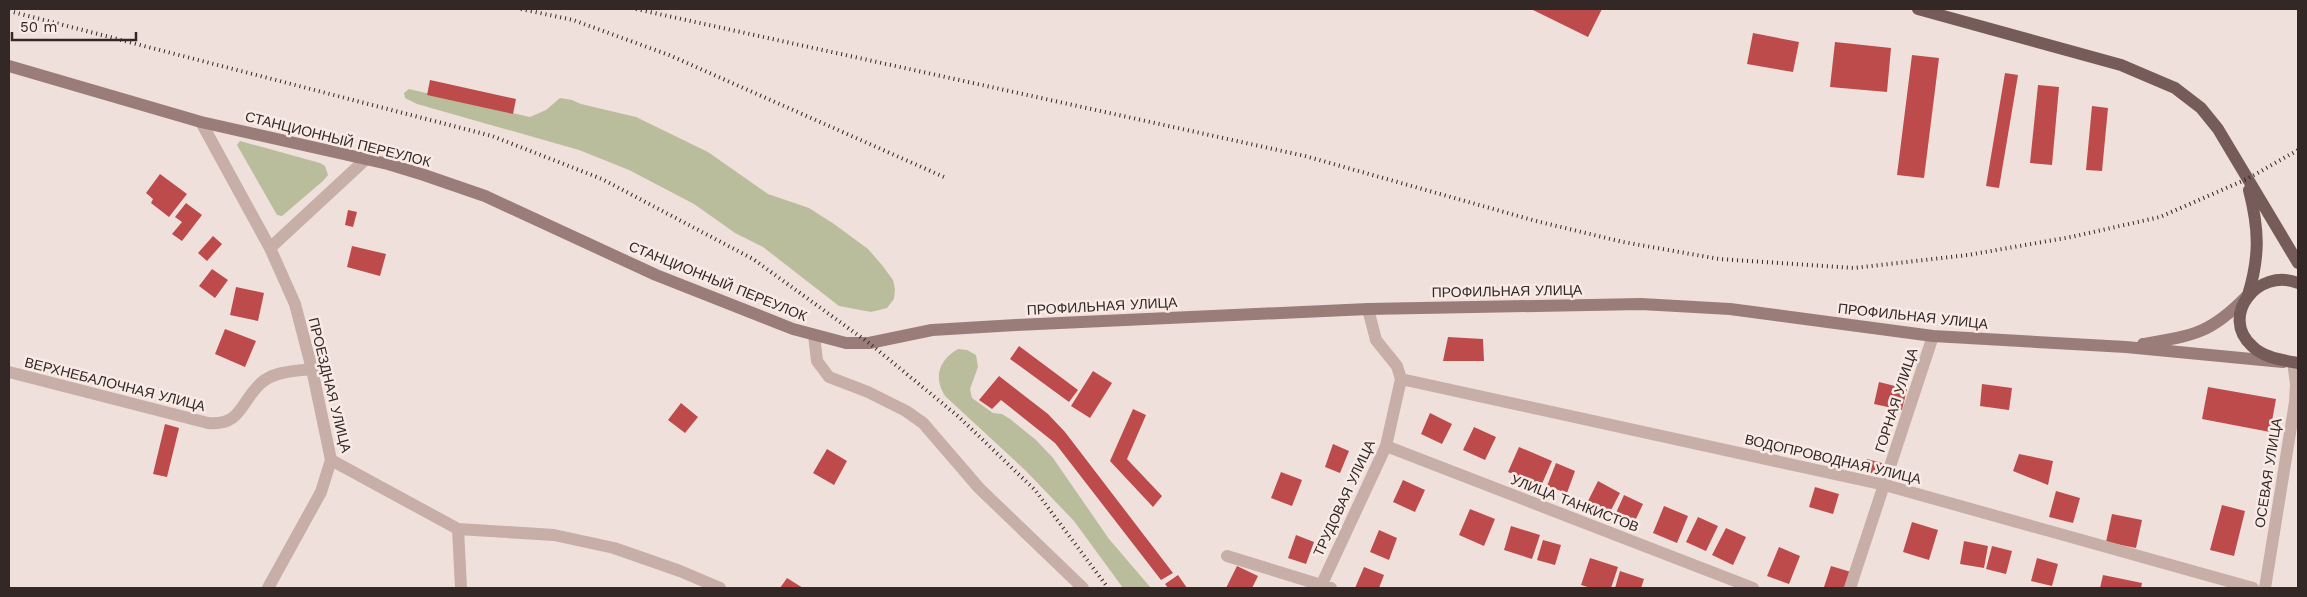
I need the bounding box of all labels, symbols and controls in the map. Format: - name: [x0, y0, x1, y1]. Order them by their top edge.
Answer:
- scale bar: [12, 10, 136, 42]
- text: 50 m: [20, 18, 57, 36]
- street label: СТАНЦИОННЫЙ ПЕРЕУЛОК: [244, 107, 433, 170]
- street label: СТАНЦИОННЫЙ ПЕРЕУЛОК: [627, 237, 811, 324]
- street label: ПРОФИЛЬНАЯ УЛИЦА: [1431, 282, 1583, 300]
- street label: ПРОФИЛЬНАЯ УЛИЦА: [1026, 294, 1178, 318]
- street label: ПРОФИЛЬНАЯ УЛИЦА: [1837, 300, 1989, 332]
- street label: ПРОЕЗДНАЯ УЛИЦА: [305, 316, 355, 455]
- street label: ГОРНАЯ УЛИЦА: [1872, 345, 1921, 454]
- street label: ВЕРХНЕБАЛОЧНАЯ УЛИЦА: [23, 354, 208, 414]
- street label: ОСЕВАЯ УЛИЦА: [2251, 416, 2285, 529]
- street label: ВОДОПРОВОДНАЯ УЛИЦА: [1743, 431, 1923, 487]
- street label: ТРУДОВАЯ УЛИЦА: [1310, 437, 1378, 559]
- street label: УЛИЦА ТАНКИСТОВ: [1509, 471, 1641, 535]

